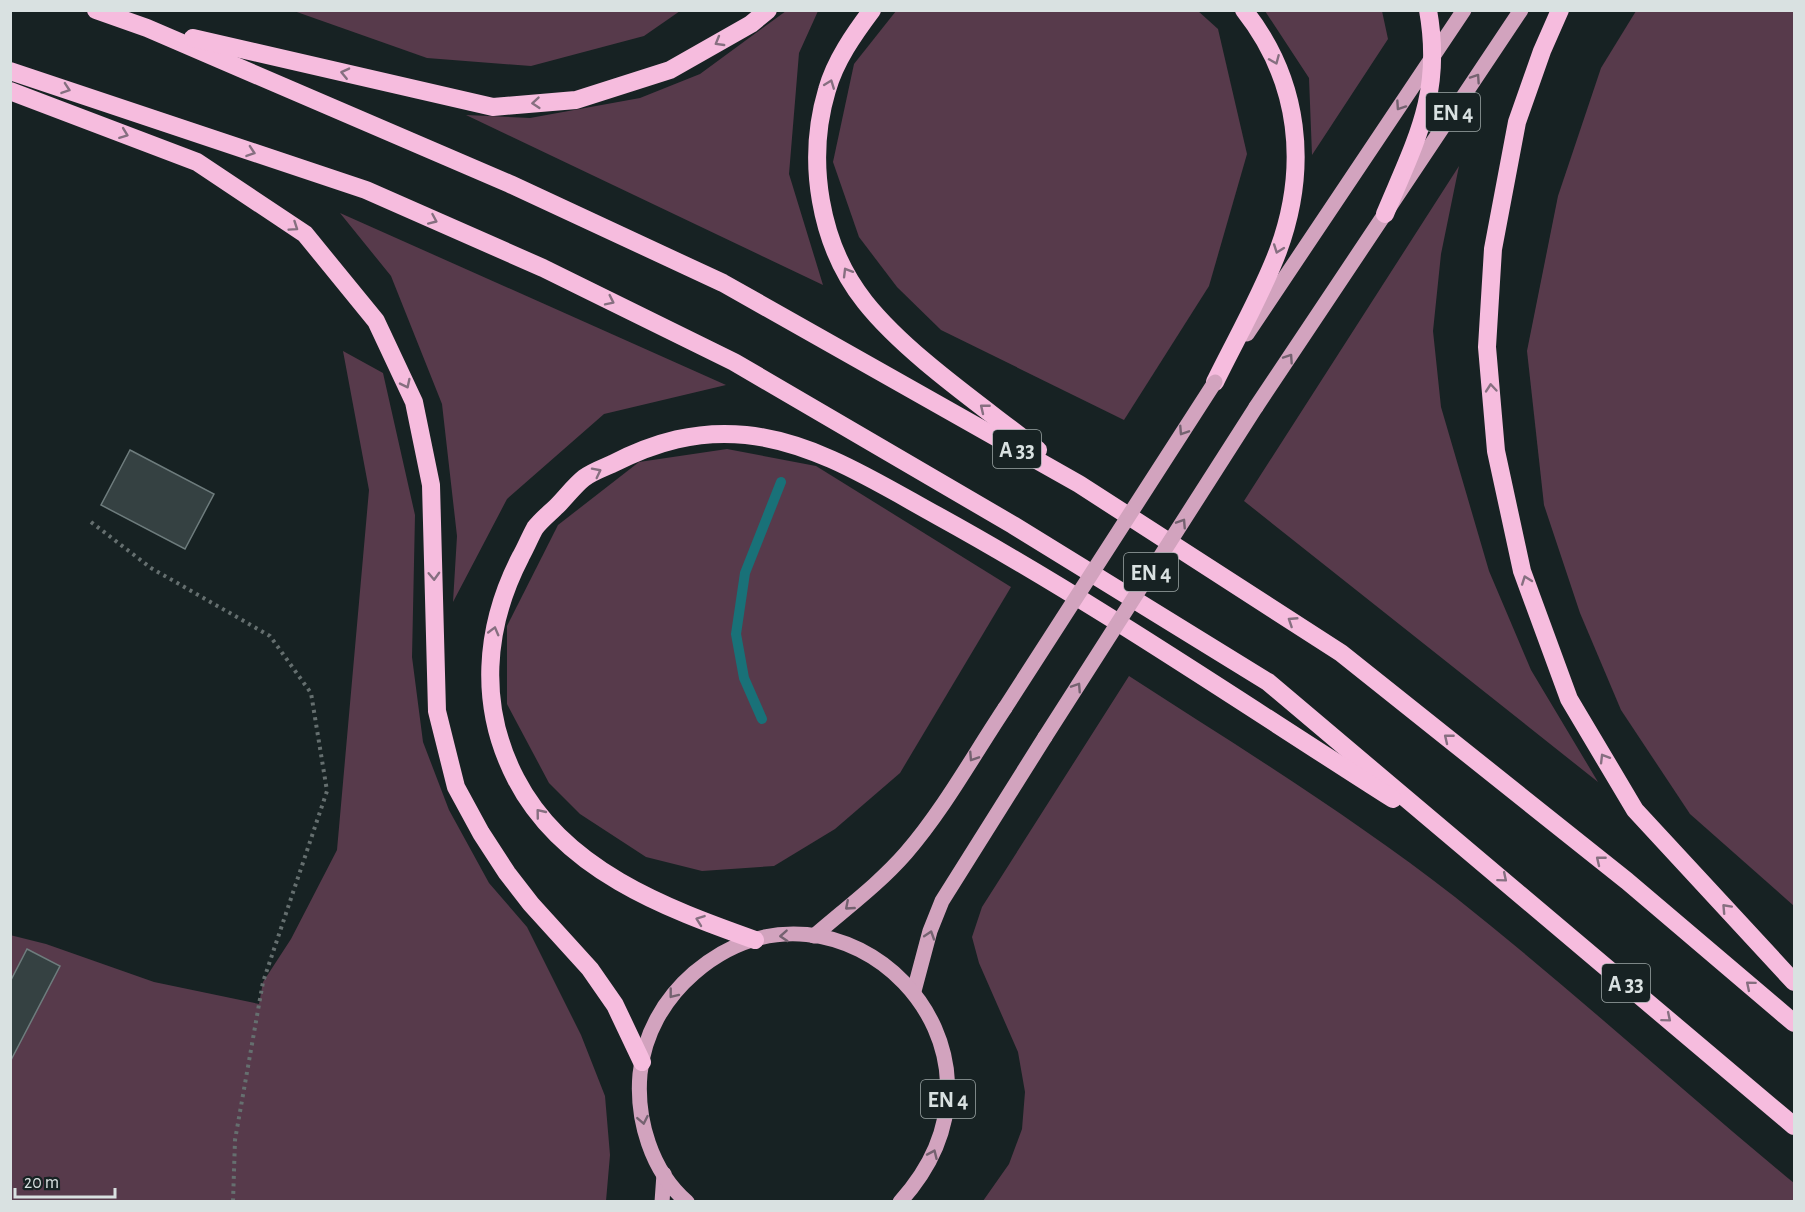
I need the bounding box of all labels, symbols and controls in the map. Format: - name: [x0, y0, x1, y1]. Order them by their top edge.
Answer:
- one-way arrow: [715, 35, 725, 46]
- one-way arrow: [1268, 53, 1280, 64]
- one-way arrow: [340, 67, 350, 80]
- one-way arrow: [1469, 73, 1480, 84]
- one-way arrow: [823, 79, 835, 90]
- one-way arrow: [60, 82, 71, 95]
- road number: EN 4: [1426, 93, 1480, 131]
- one-way arrow: [532, 96, 541, 109]
- one-way arrow: [1396, 100, 1407, 111]
- one-way arrow: [118, 127, 129, 140]
- one-way arrow: [245, 144, 256, 157]
- one-way arrow: [427, 213, 438, 225]
- one-way arrow: [288, 220, 299, 231]
- one-way arrow: [1272, 243, 1285, 254]
- one-way arrow: [842, 268, 854, 278]
- one-way arrow: [604, 294, 615, 306]
- one-way arrow: [1281, 354, 1292, 365]
- one-way arrow: [398, 378, 410, 389]
- one-way arrow: [1485, 384, 1498, 393]
- one-way arrow: [980, 404, 991, 415]
- one-way arrow: [1179, 424, 1190, 435]
- road number: A 33: [993, 430, 1041, 468]
- one-way arrow: [590, 467, 601, 479]
- one-way arrow: [1175, 519, 1186, 530]
- road number: EN 4: [1124, 553, 1178, 591]
- one-way arrow: [427, 571, 440, 580]
- one-way arrow: [1520, 575, 1533, 586]
- one-way arrow: [1288, 617, 1299, 628]
- one-way arrow: [487, 626, 499, 636]
- one-way arrow: [1069, 683, 1081, 693]
- one-way arrow: [1444, 734, 1455, 745]
- one-way arrow: [969, 750, 980, 761]
- one-way arrow: [1599, 753, 1611, 764]
- one-way arrow: [537, 809, 548, 820]
- one-way arrow: [1596, 856, 1607, 867]
- one-way arrow: [1496, 871, 1507, 882]
- one-way arrow: [845, 899, 856, 910]
- one-way arrow: [1722, 904, 1733, 915]
- one-way arrow: [695, 915, 706, 928]
- one-way arrow: [780, 929, 789, 942]
- one-way arrow: [922, 930, 935, 941]
- road number: A 33: [1602, 964, 1650, 1002]
- one-way arrow: [1746, 981, 1757, 992]
- one-way arrow: [669, 988, 680, 999]
- one-way arrow: [1660, 1011, 1671, 1022]
- road number: EN 4: [921, 1080, 975, 1118]
- one-way arrow: [636, 1115, 649, 1125]
- one-way arrow: [926, 1149, 938, 1160]
- scale bar: [15, 1161, 116, 1199]
- text: 20 m: [24, 1174, 59, 1192]

